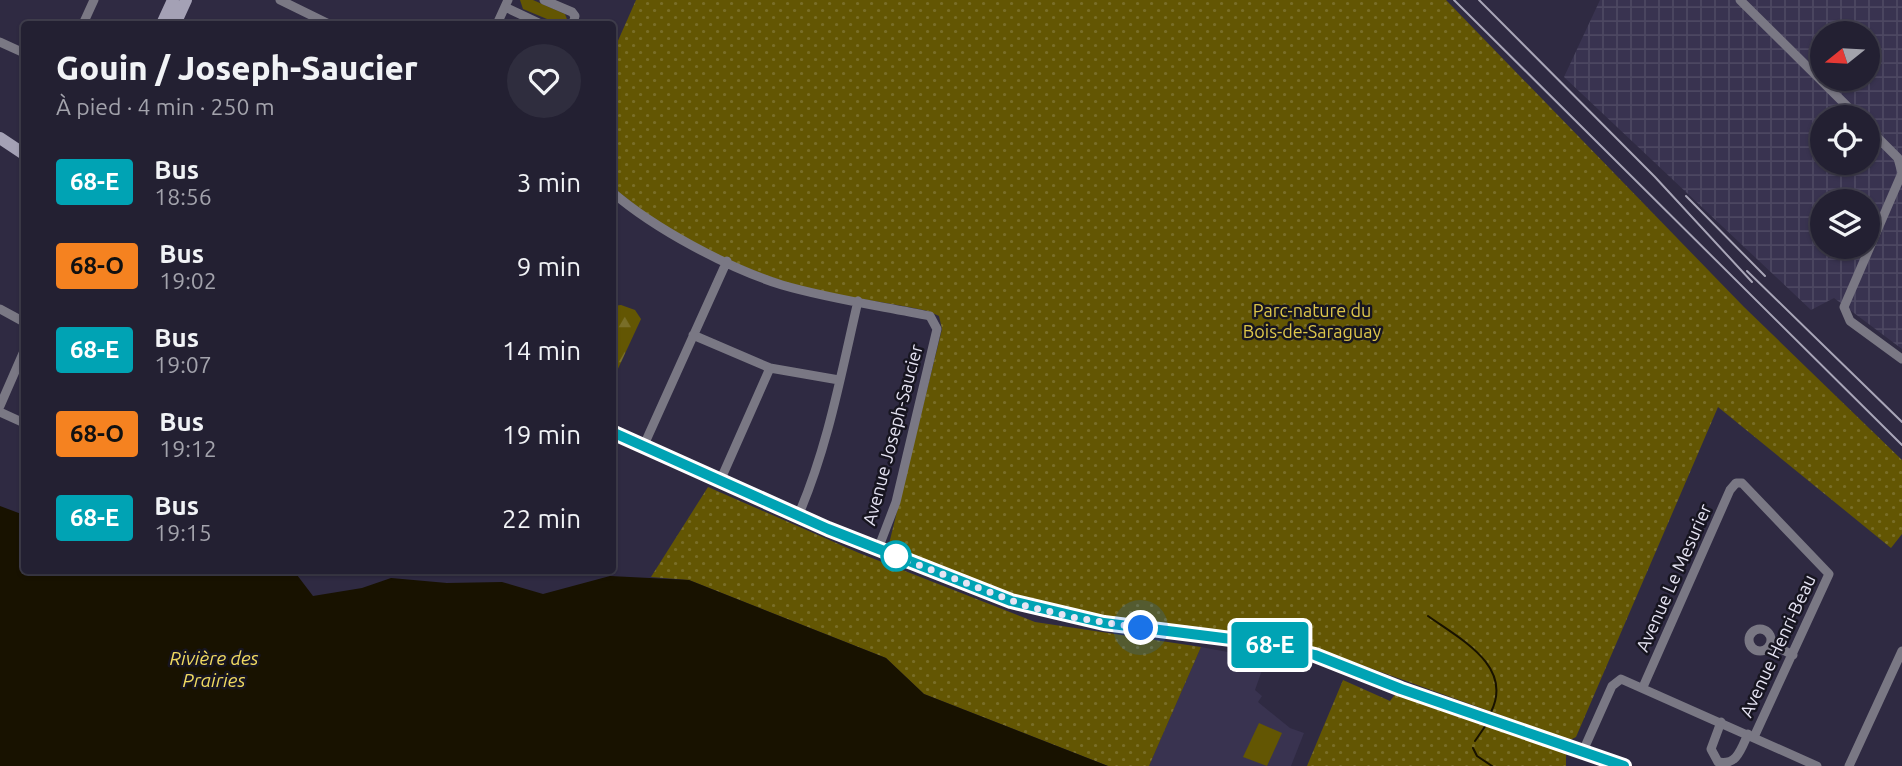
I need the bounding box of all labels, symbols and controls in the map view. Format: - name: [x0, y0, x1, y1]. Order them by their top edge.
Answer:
- north arrow: [1810, 21, 1880, 91]
- map controls: [1810, 21, 1880, 259]
- button: heart: [507, 44, 581, 118]
- text: Gouin / Joseph-Saucier: [56, 49, 418, 86]
- text: À pied · 4 min · 250 m: [56, 94, 275, 119]
- button: locate: [1810, 105, 1880, 175]
- text: Bus: [154, 155, 199, 184]
- text: 68-E: [70, 168, 119, 195]
- text: 3 min: [517, 168, 581, 197]
- text: 18:56: [154, 184, 212, 209]
- button: layers: [1810, 189, 1880, 259]
- text: Bus: [159, 239, 204, 268]
- text: 68-O: [70, 252, 124, 279]
- text: 9 min: [517, 252, 581, 281]
- text: 19:02: [159, 268, 217, 293]
- park label: Parc-nature du Bois-de-Saraguay: [1243, 300, 1381, 341]
- text: Bus: [154, 323, 199, 352]
- text: 68-E: [70, 336, 119, 363]
- text: 14 min: [502, 336, 581, 365]
- street label: Avenue Joseph-Saucier: [858, 342, 926, 527]
- text: 19:07: [154, 352, 212, 377]
- text: Bus: [159, 407, 204, 436]
- text: 68-O: [70, 420, 124, 447]
- text: 19 min: [502, 420, 581, 449]
- text: 19:12: [159, 436, 217, 461]
- text: Bus: [154, 491, 199, 520]
- street label: Avenue Le Mesurier: [1631, 500, 1715, 655]
- text: 68-E: [70, 504, 119, 531]
- text: 22 min: [502, 504, 581, 533]
- text: 19:15: [154, 520, 212, 545]
- unlabelled marker: [881, 541, 911, 571]
- street label: Avenue Henri-Beau: [1735, 571, 1819, 720]
- your location: [1123, 610, 1158, 645]
- line badge: 68-E: [1221, 622, 1319, 668]
- text: 68-E: [1245, 631, 1295, 658]
- water label: Rivière des Prairies: [169, 647, 259, 691]

